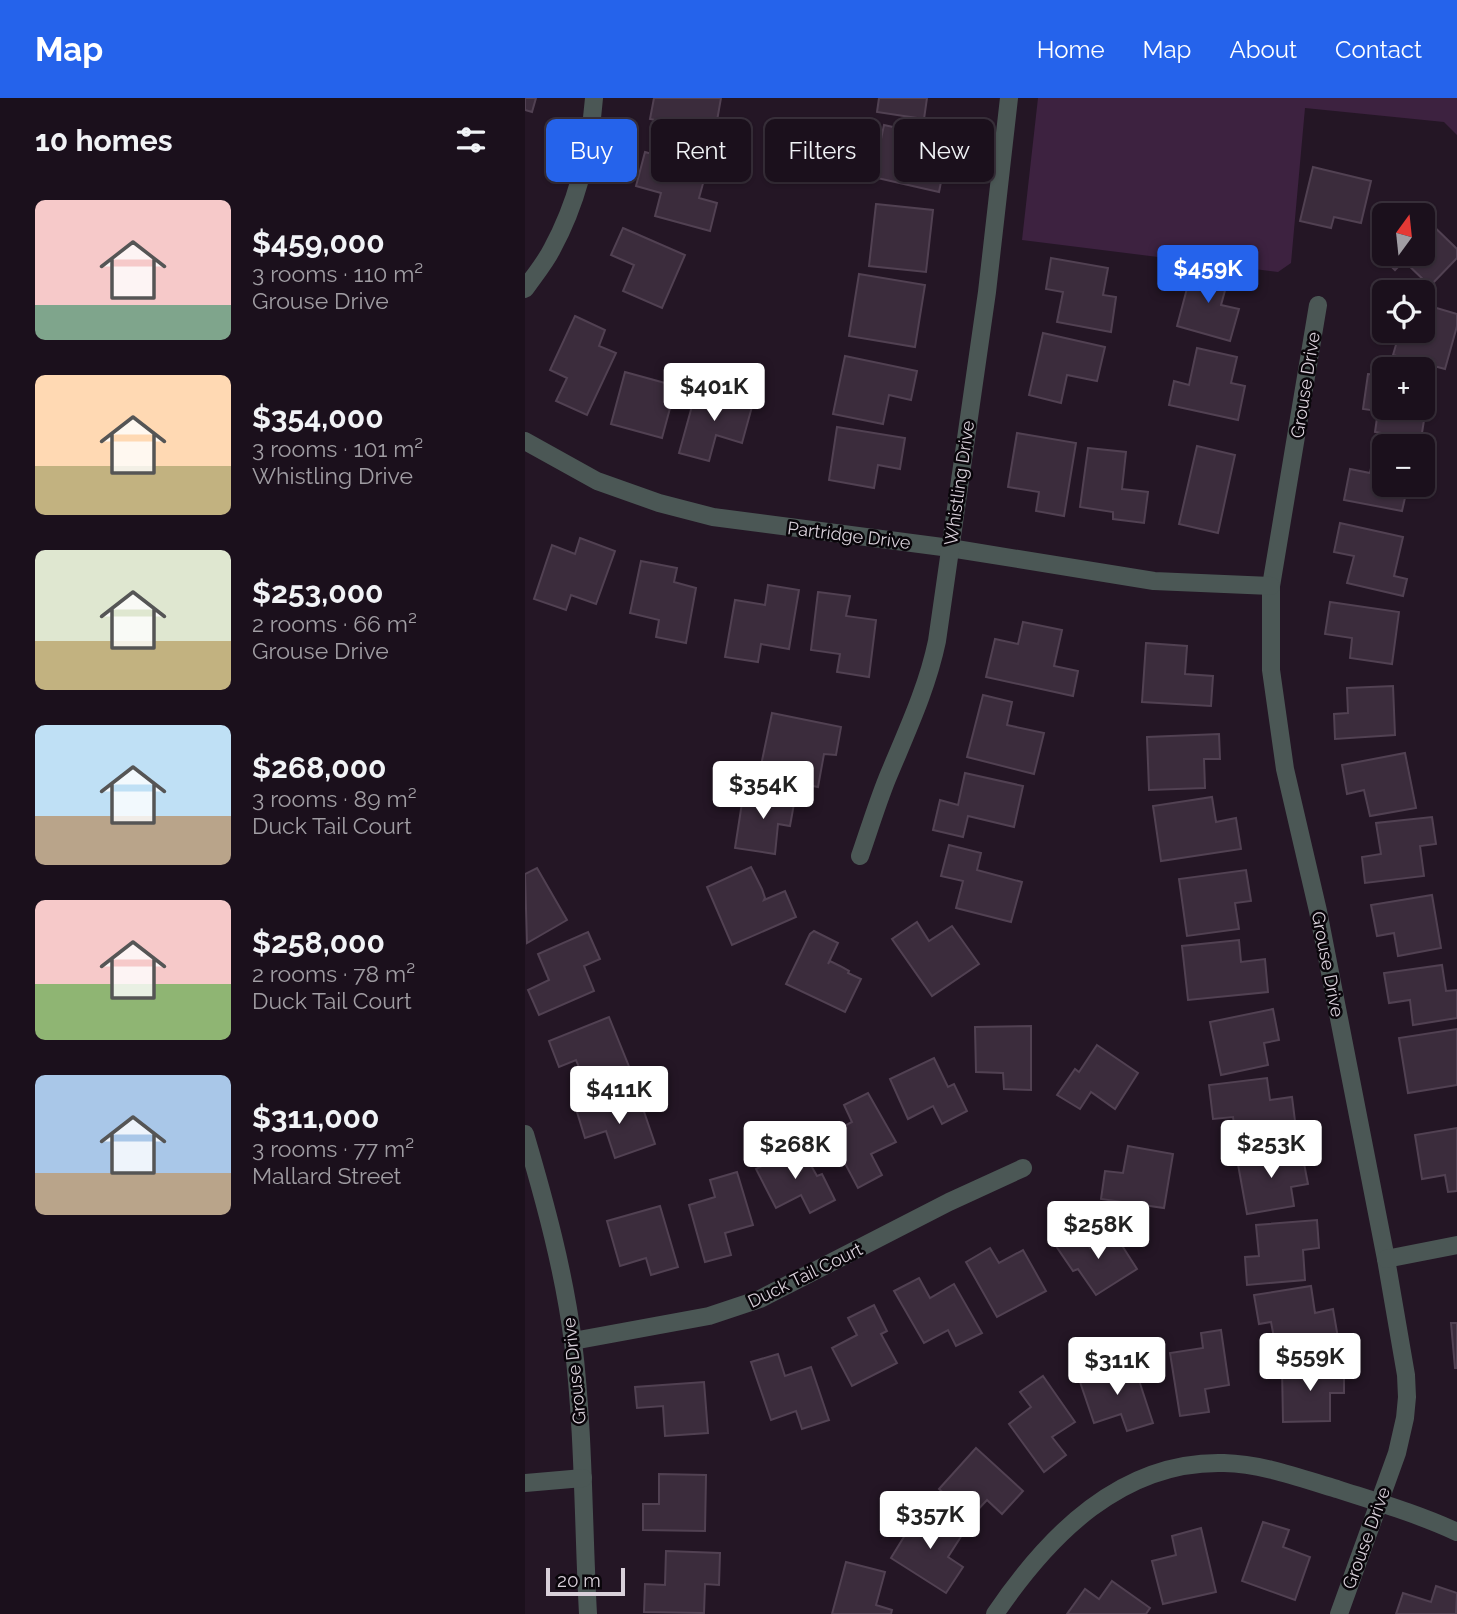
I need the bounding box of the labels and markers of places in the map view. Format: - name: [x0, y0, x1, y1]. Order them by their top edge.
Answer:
- pin: $459K: [1159, 246, 1257, 305]
- pin: $401K: [665, 364, 763, 423]
- pin: $354K: [714, 762, 812, 821]
- pin: $411K: [570, 1066, 668, 1126]
- pin: $253K: [1222, 1121, 1320, 1180]
- pin: $268K: [746, 1122, 844, 1181]
- pin: $258K: [1049, 1202, 1147, 1261]
- pin: $559K: [1261, 1334, 1359, 1393]
- pin: $311K: [1068, 1338, 1166, 1397]
- pin: $357K: [881, 1492, 979, 1551]

